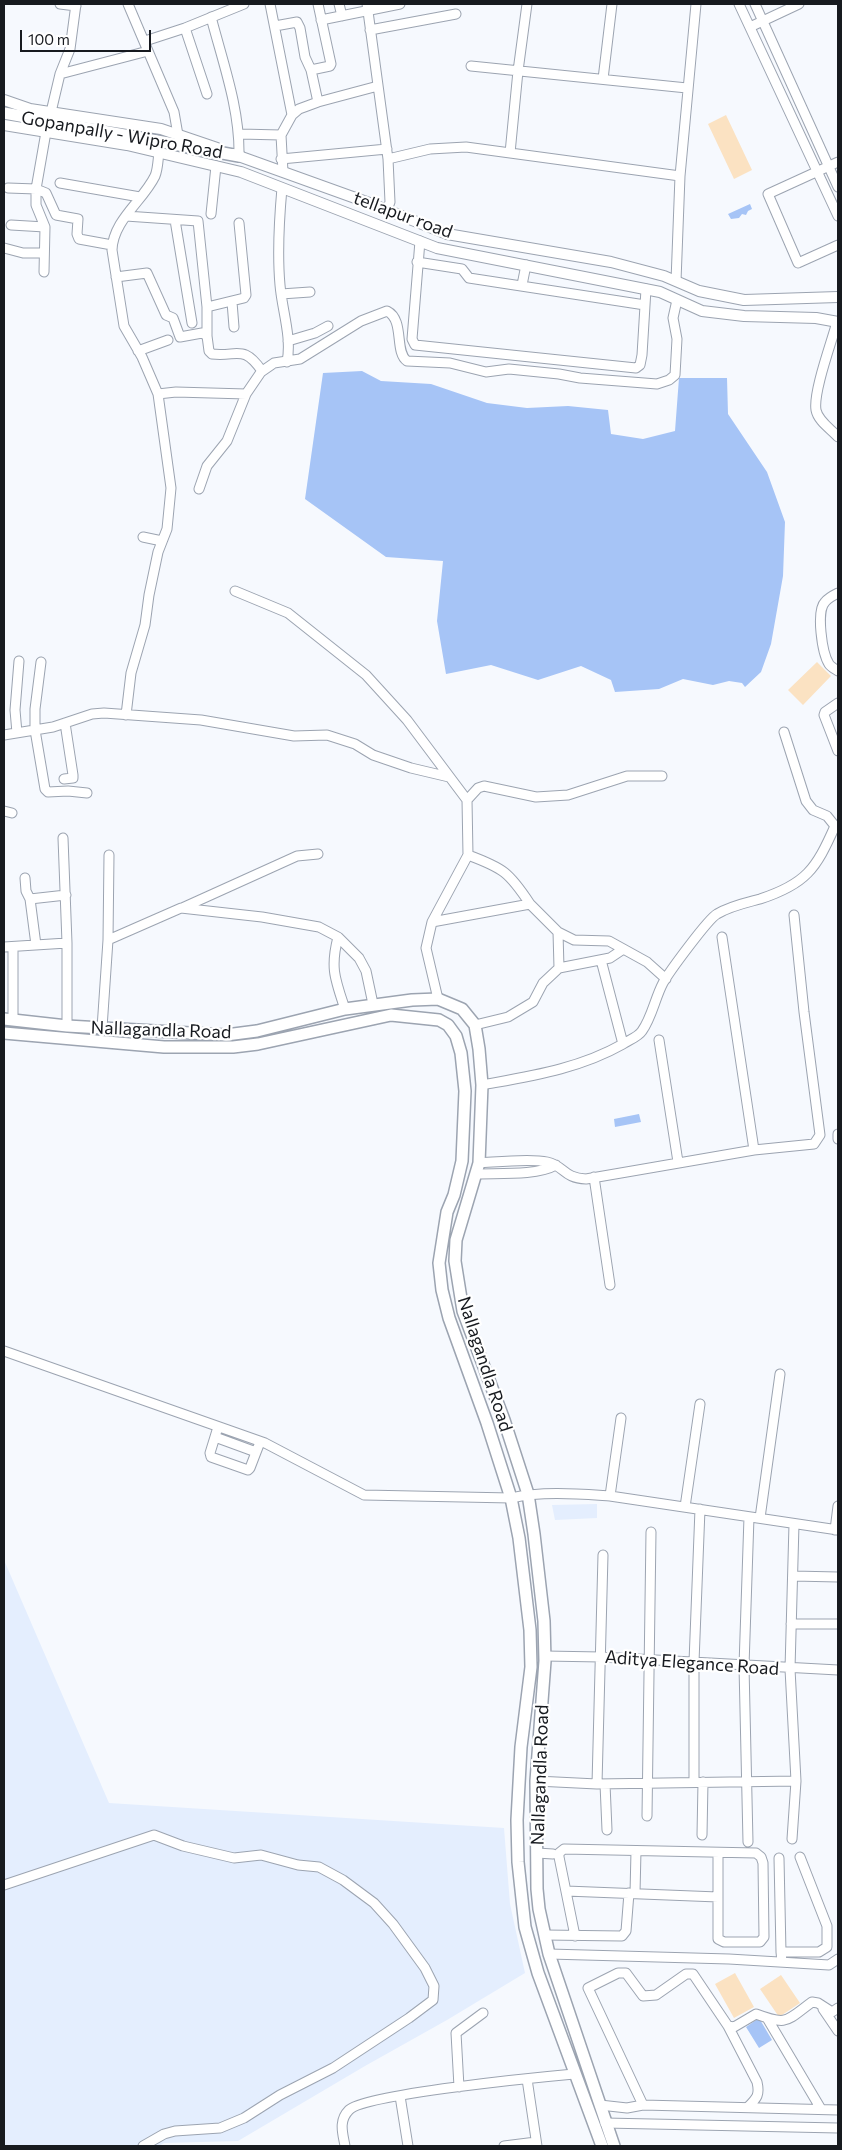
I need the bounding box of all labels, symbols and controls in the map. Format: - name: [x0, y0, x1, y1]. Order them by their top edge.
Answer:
- scale bar: [22, 20, 154, 52]
- text: 100 m: [28, 30, 70, 48]
- street label: Gopanpally - Wipro Road: [20, 107, 224, 163]
- street label: tellapur road: [350, 187, 456, 243]
- street label: Nallagandla Road: [90, 1017, 232, 1043]
- street label: Nallagandla Road: [453, 1294, 517, 1434]
- street label: Aditya Elegance Road: [604, 1646, 780, 1680]
- street label: Nallagandla Road: [527, 1704, 553, 1846]

